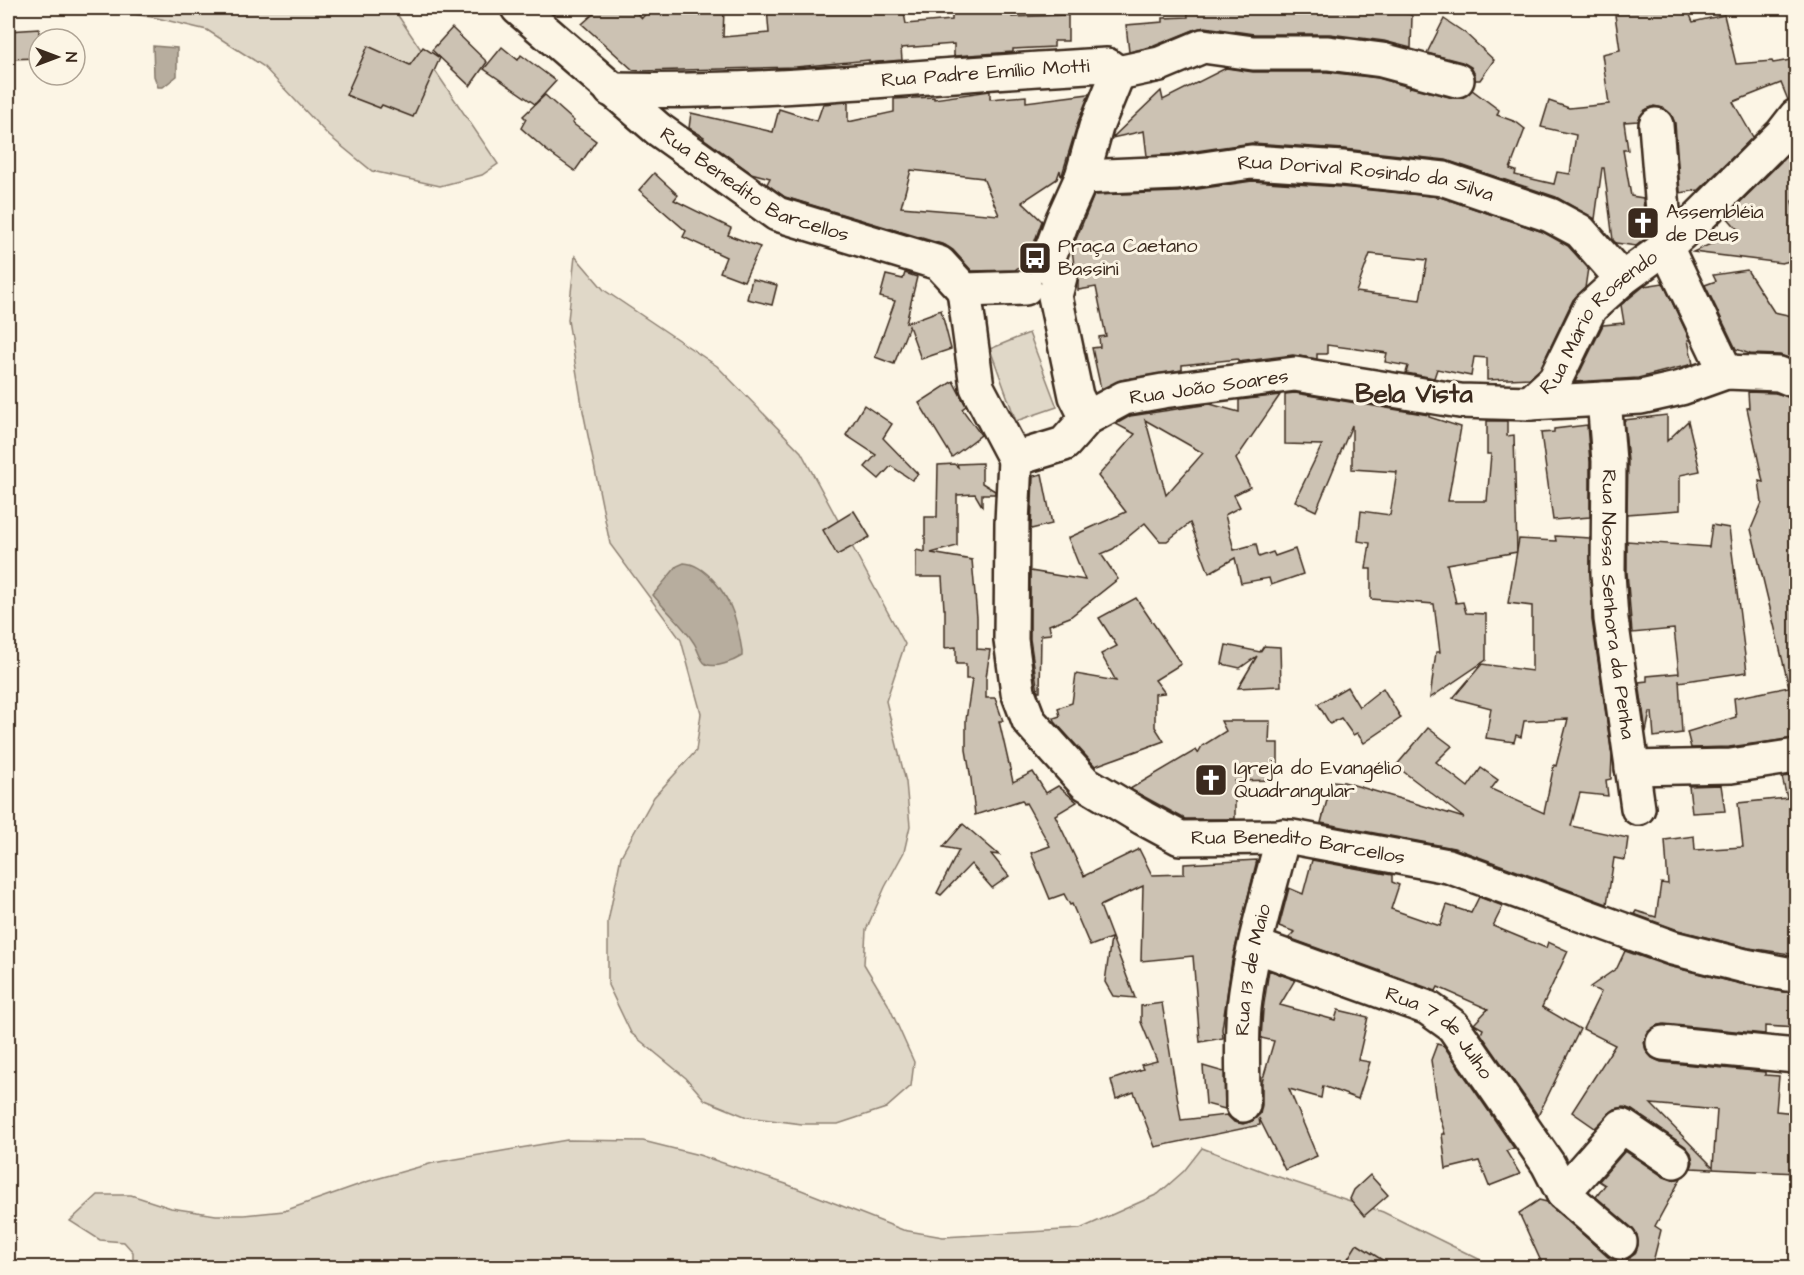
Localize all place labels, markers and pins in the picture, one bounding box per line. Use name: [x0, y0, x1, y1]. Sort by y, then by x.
place label: Assembléia de Deus: [1666, 198, 1764, 249]
church icon: Assembléia de Deus: [1625, 205, 1661, 241]
place label: Praça Caetano Bassini: [1058, 232, 1197, 283]
bus stop icon: Praça Caetano Bassini: [1017, 240, 1053, 276]
place label: Igreja do Evangélio Quadrangular: [1234, 754, 1401, 806]
church icon: Igreja do Evangélio Quadrangular: [1193, 762, 1229, 798]

